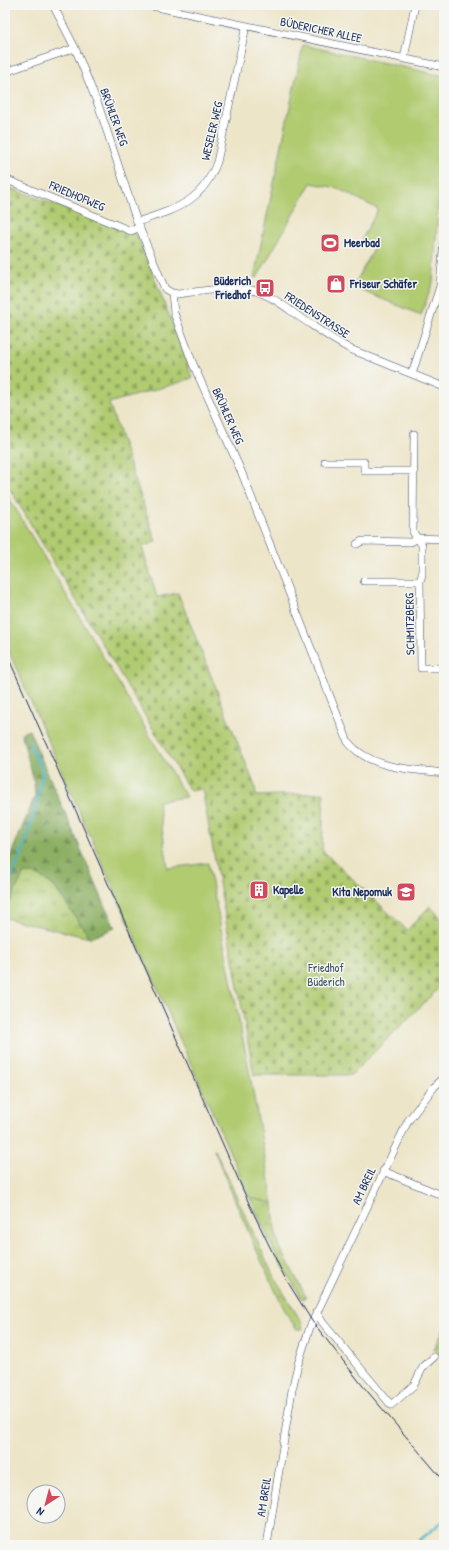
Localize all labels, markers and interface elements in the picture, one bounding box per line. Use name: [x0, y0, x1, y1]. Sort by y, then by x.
street label: BÜDERICHER ALLEE: [279, 13, 364, 47]
street label: BRÜHLER WEG: [96, 86, 133, 148]
street label: WESELER WEG: [196, 100, 227, 162]
street label: FRIEDHOFWEG: [46, 176, 108, 215]
sports icon: Meerbad: [319, 232, 341, 254]
place label: Meerbad: [344, 234, 380, 251]
place label: Büderich Friedhof: [214, 272, 252, 303]
shop icon: Friseur Schäfer: [325, 273, 347, 295]
place label: Friseur Schäfer: [349, 275, 417, 292]
bus stop icon: Büderich Friedhof: [254, 277, 276, 299]
street label: FRIEDENSTRASSE: [281, 287, 354, 342]
street label: BRÜHLER WEG: [208, 385, 249, 447]
street label: SCHMITZBERG: [400, 593, 419, 655]
building icon: Kapelle: [248, 879, 270, 901]
place label: Kapelle: [273, 881, 304, 899]
school or university icon: Kita Nepomuk: [395, 881, 417, 903]
place label: Kita Nepomuk: [332, 883, 392, 901]
park label: Friedhof Büderich: [307, 959, 345, 990]
street label: AM BREIL: [347, 1164, 380, 1207]
street label: AM BREIL: [252, 1475, 275, 1518]
north arrow: [26, 1484, 66, 1524]
text: N: [34, 1505, 47, 1519]

